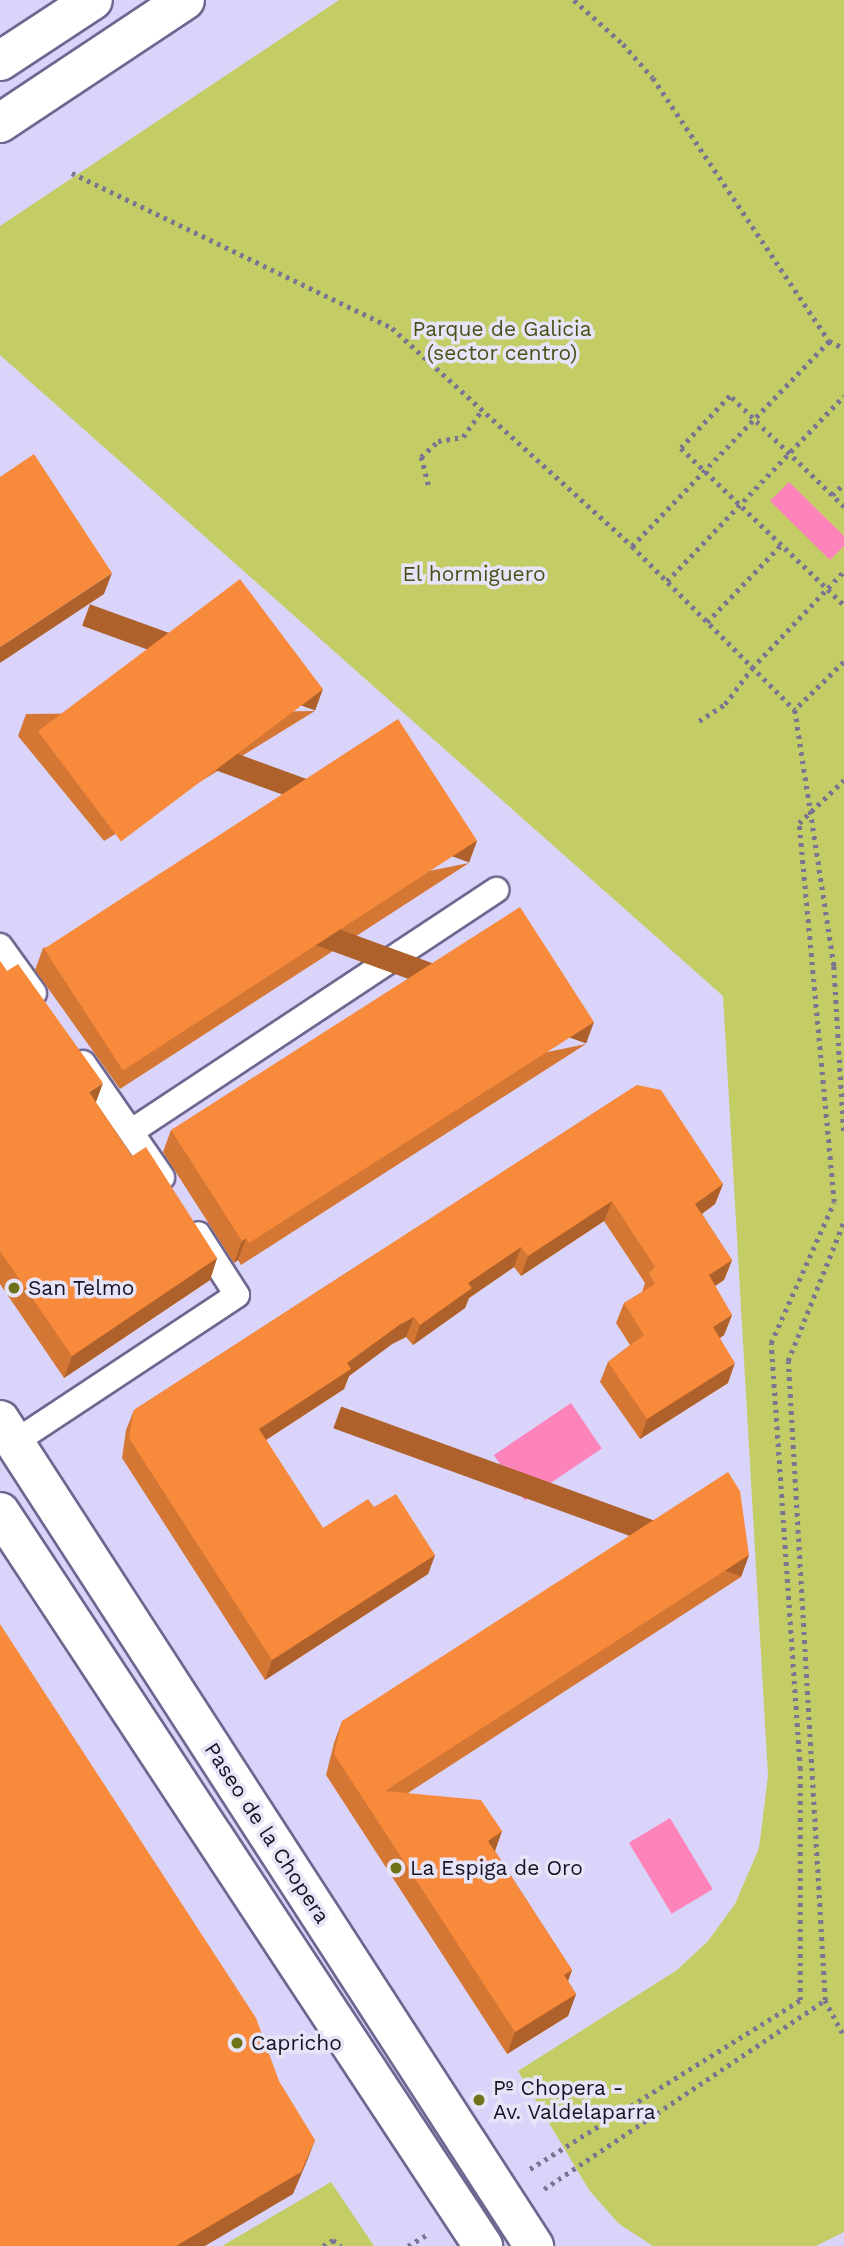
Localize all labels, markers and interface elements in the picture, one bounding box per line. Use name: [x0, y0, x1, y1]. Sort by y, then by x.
park label: Parque de Galicia (sector centro): [412, 316, 592, 366]
park label: El hormiguero: [402, 561, 546, 587]
place label: San Telmo: [28, 1275, 135, 1301]
marker: San Telmo: [6, 1280, 22, 1296]
street label: Paseo de la Chopera: [199, 1738, 335, 1928]
place label: La Espiga de Oro: [410, 1855, 584, 1881]
marker: La Espiga de Oro: [388, 1860, 404, 1876]
place label: Capricho: [251, 2030, 342, 2056]
marker: Capricho: [229, 2035, 245, 2051]
place label: Pº Chopera - Av. Valdelaparra: [493, 2075, 656, 2125]
marker: Pº Chopera - Av. Valdelaparra: [471, 2092, 487, 2108]

